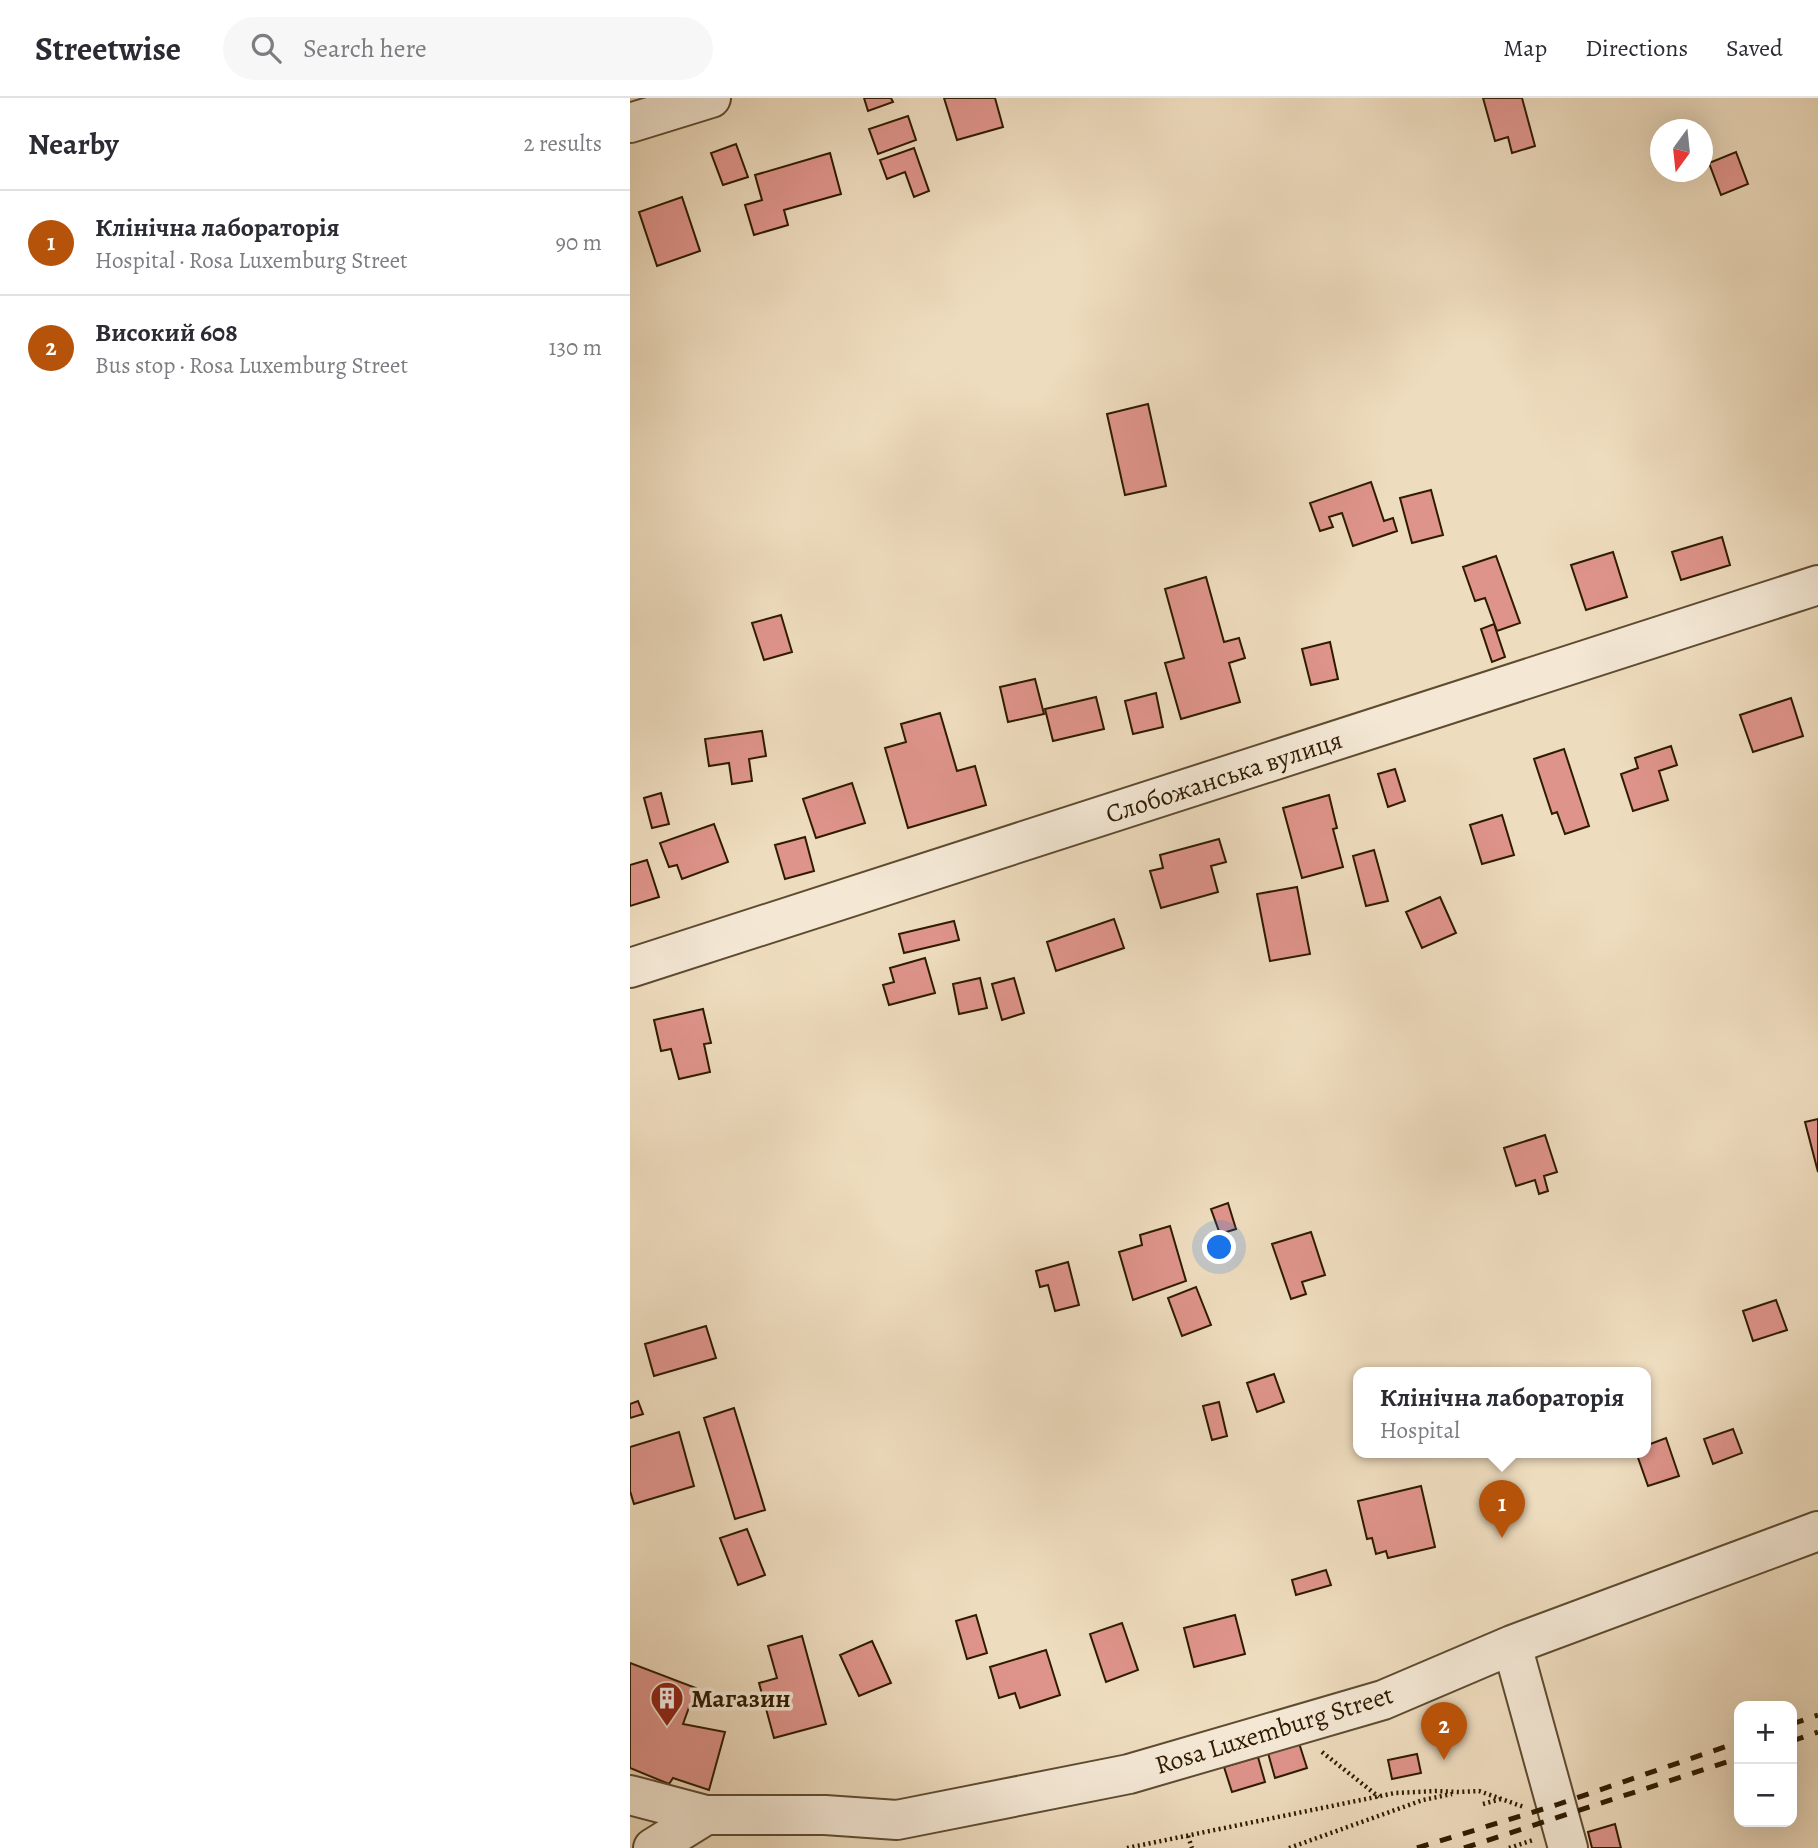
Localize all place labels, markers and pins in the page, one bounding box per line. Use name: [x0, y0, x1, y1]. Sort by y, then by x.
pin: 1: [1479, 1480, 1525, 1538]
building icon: Магазин: [648, 1679, 686, 1728]
place label: Магазин: [691, 1681, 791, 1716]
pin: 2: [1421, 1702, 1467, 1760]

